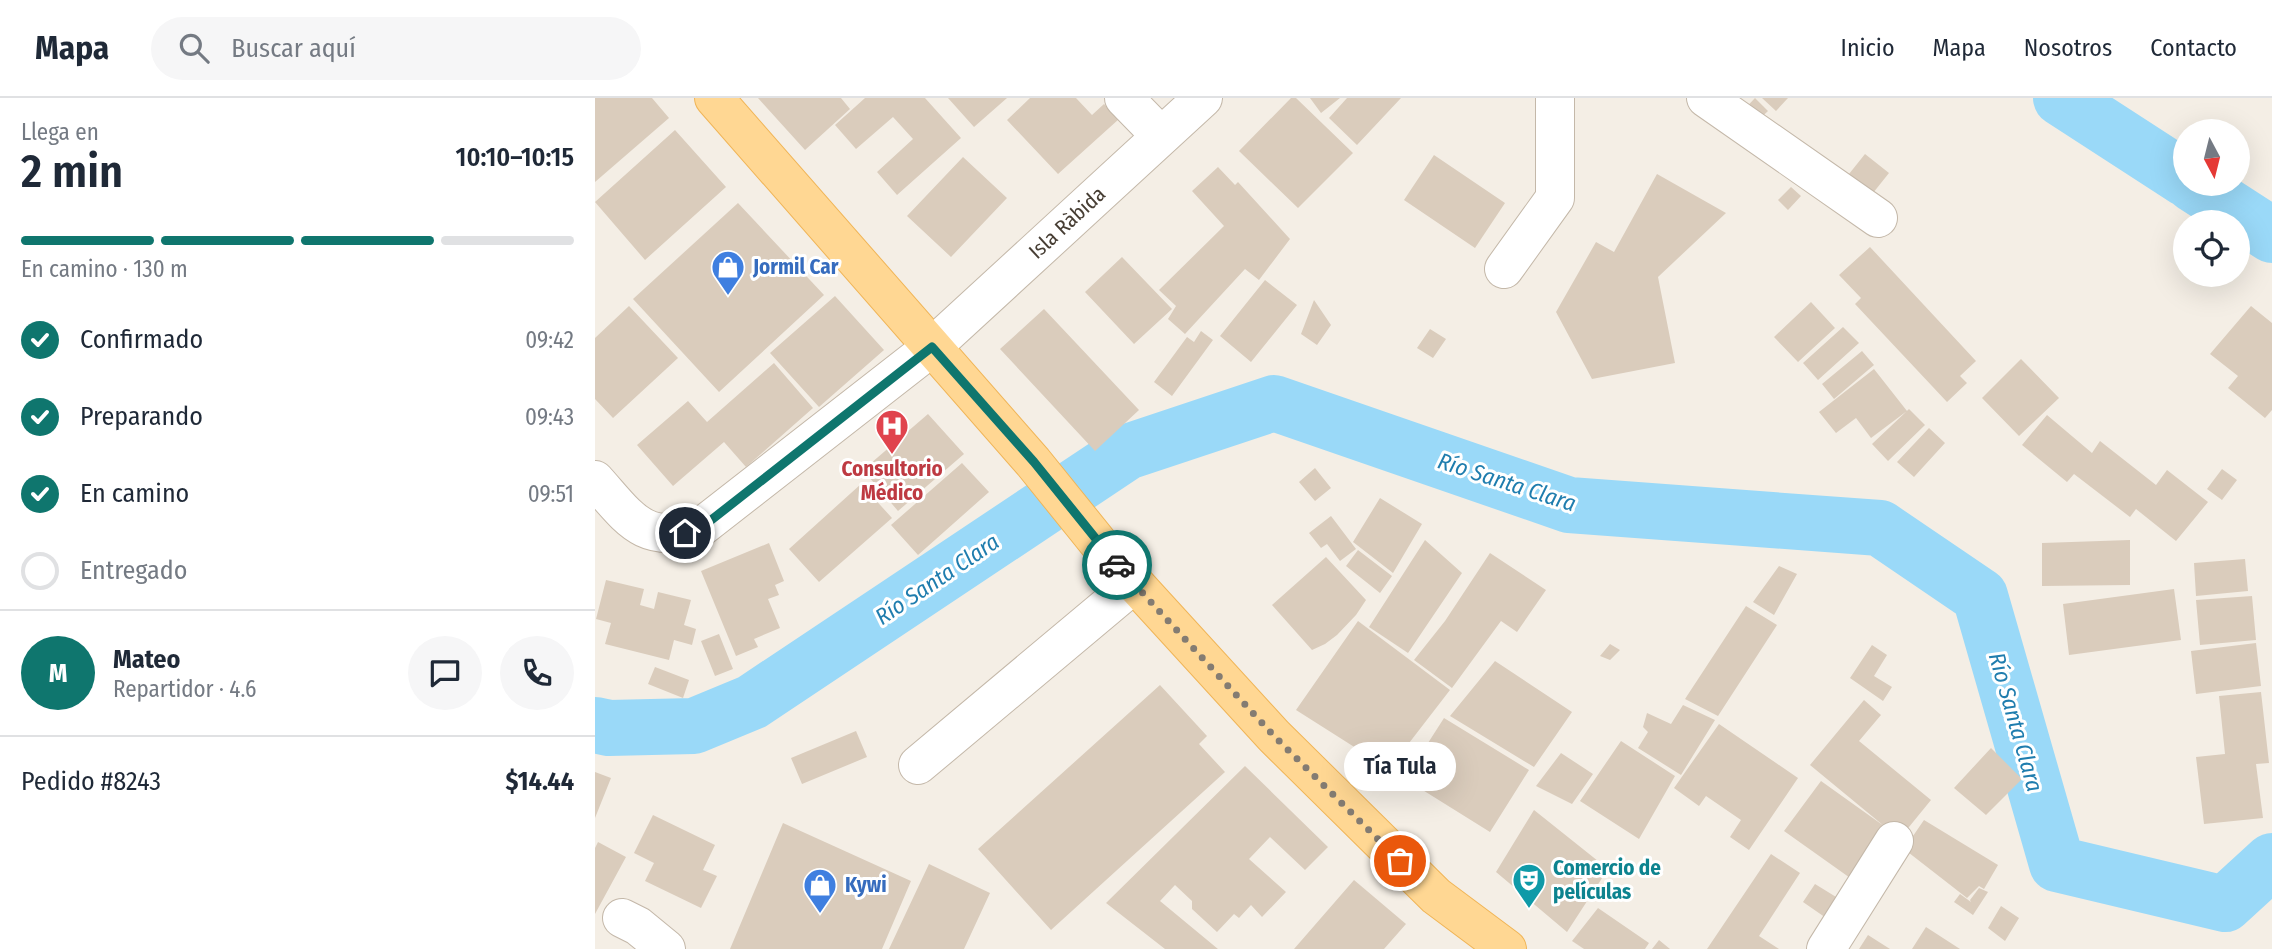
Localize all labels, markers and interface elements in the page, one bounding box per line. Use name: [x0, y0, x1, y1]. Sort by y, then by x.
search box: [151, 17, 641, 80]
text: Mapa: [35, 28, 109, 68]
icon: search: [175, 29, 213, 67]
text: Buscar aquí: [231, 33, 356, 64]
text: Inicio: [1841, 34, 1895, 62]
text: Mapa: [1933, 34, 1986, 62]
text: Nosotros: [2024, 34, 2112, 62]
text: Contacto: [2150, 34, 2237, 62]
text: Llega en: [21, 118, 99, 146]
north arrow: [2173, 119, 2251, 196]
map controls: [2173, 119, 2250, 287]
text: 10:10–10:15: [456, 142, 574, 173]
text: 2 min: [21, 144, 123, 199]
street label: Isla Ràbida: [1024, 181, 1111, 264]
button: locate: [2173, 210, 2250, 287]
shop icon: Jormil Car: [709, 248, 747, 297]
place label: Jormil Car: [752, 254, 839, 280]
text: En camino · 130 m: [21, 255, 188, 283]
icon: check: [21, 321, 59, 359]
text: Confirmado: [80, 324, 203, 355]
text: 09:42: [525, 326, 574, 354]
icon: check: [21, 398, 59, 436]
text: Preparando: [80, 401, 203, 432]
text: 09:43: [525, 403, 574, 431]
hospital icon: Consultorio Médico: [873, 407, 911, 456]
water label: Río Santa Clara: [1434, 447, 1580, 517]
place label: Consultorio Médico: [841, 456, 943, 506]
icon: check: [21, 475, 59, 513]
text: En camino: [80, 478, 189, 509]
text: 09:51: [528, 480, 574, 508]
pin: [655, 503, 715, 563]
icon: home: [666, 514, 704, 552]
water label: Río Santa Clara: [870, 527, 1004, 631]
courier: [1082, 530, 1152, 600]
icon: car: [1098, 546, 1136, 584]
text: Entregado: [80, 555, 187, 586]
button: chat: [408, 636, 482, 710]
button: phone: [500, 636, 574, 710]
text: Mateo: [113, 644, 180, 675]
water label: Río Santa Clara: [1983, 649, 2049, 795]
text: M: [49, 658, 67, 689]
text: Repartidor · 4.6: [113, 675, 257, 703]
callout: Tía Tula: [1344, 742, 1456, 791]
text: Tía Tula: [1363, 752, 1437, 780]
text: Pedido #8243: [21, 766, 161, 797]
text: $14.44: [506, 766, 574, 797]
pin: [1370, 831, 1430, 891]
icon: bag: [1381, 842, 1419, 880]
place label: Comercio de películas: [1553, 855, 1661, 905]
theatre icon: Comercio de películas: [1510, 861, 1548, 910]
shop icon: Kywi: [801, 866, 839, 915]
place label: Kywi: [845, 872, 887, 898]

